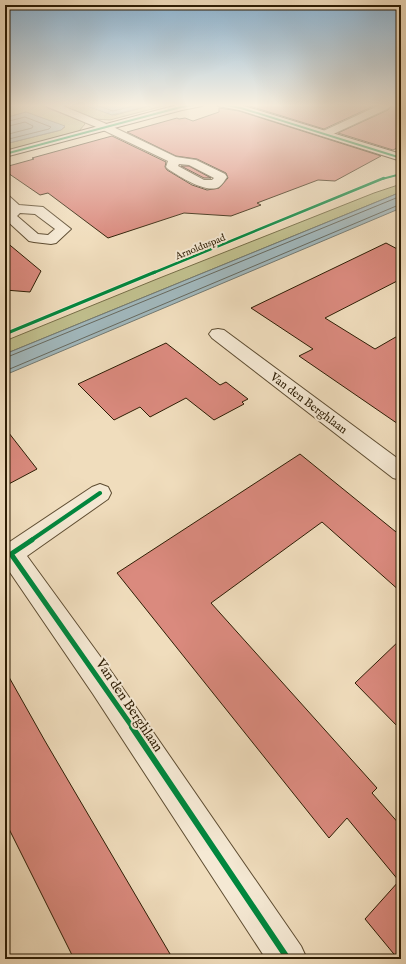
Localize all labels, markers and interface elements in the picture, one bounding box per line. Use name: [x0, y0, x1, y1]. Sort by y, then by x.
street label: Arnolduspad: [173, 231, 228, 264]
street label: Van den Berghlaan: [266, 369, 351, 438]
street label: Van den Berghlaan: [91, 655, 167, 756]

